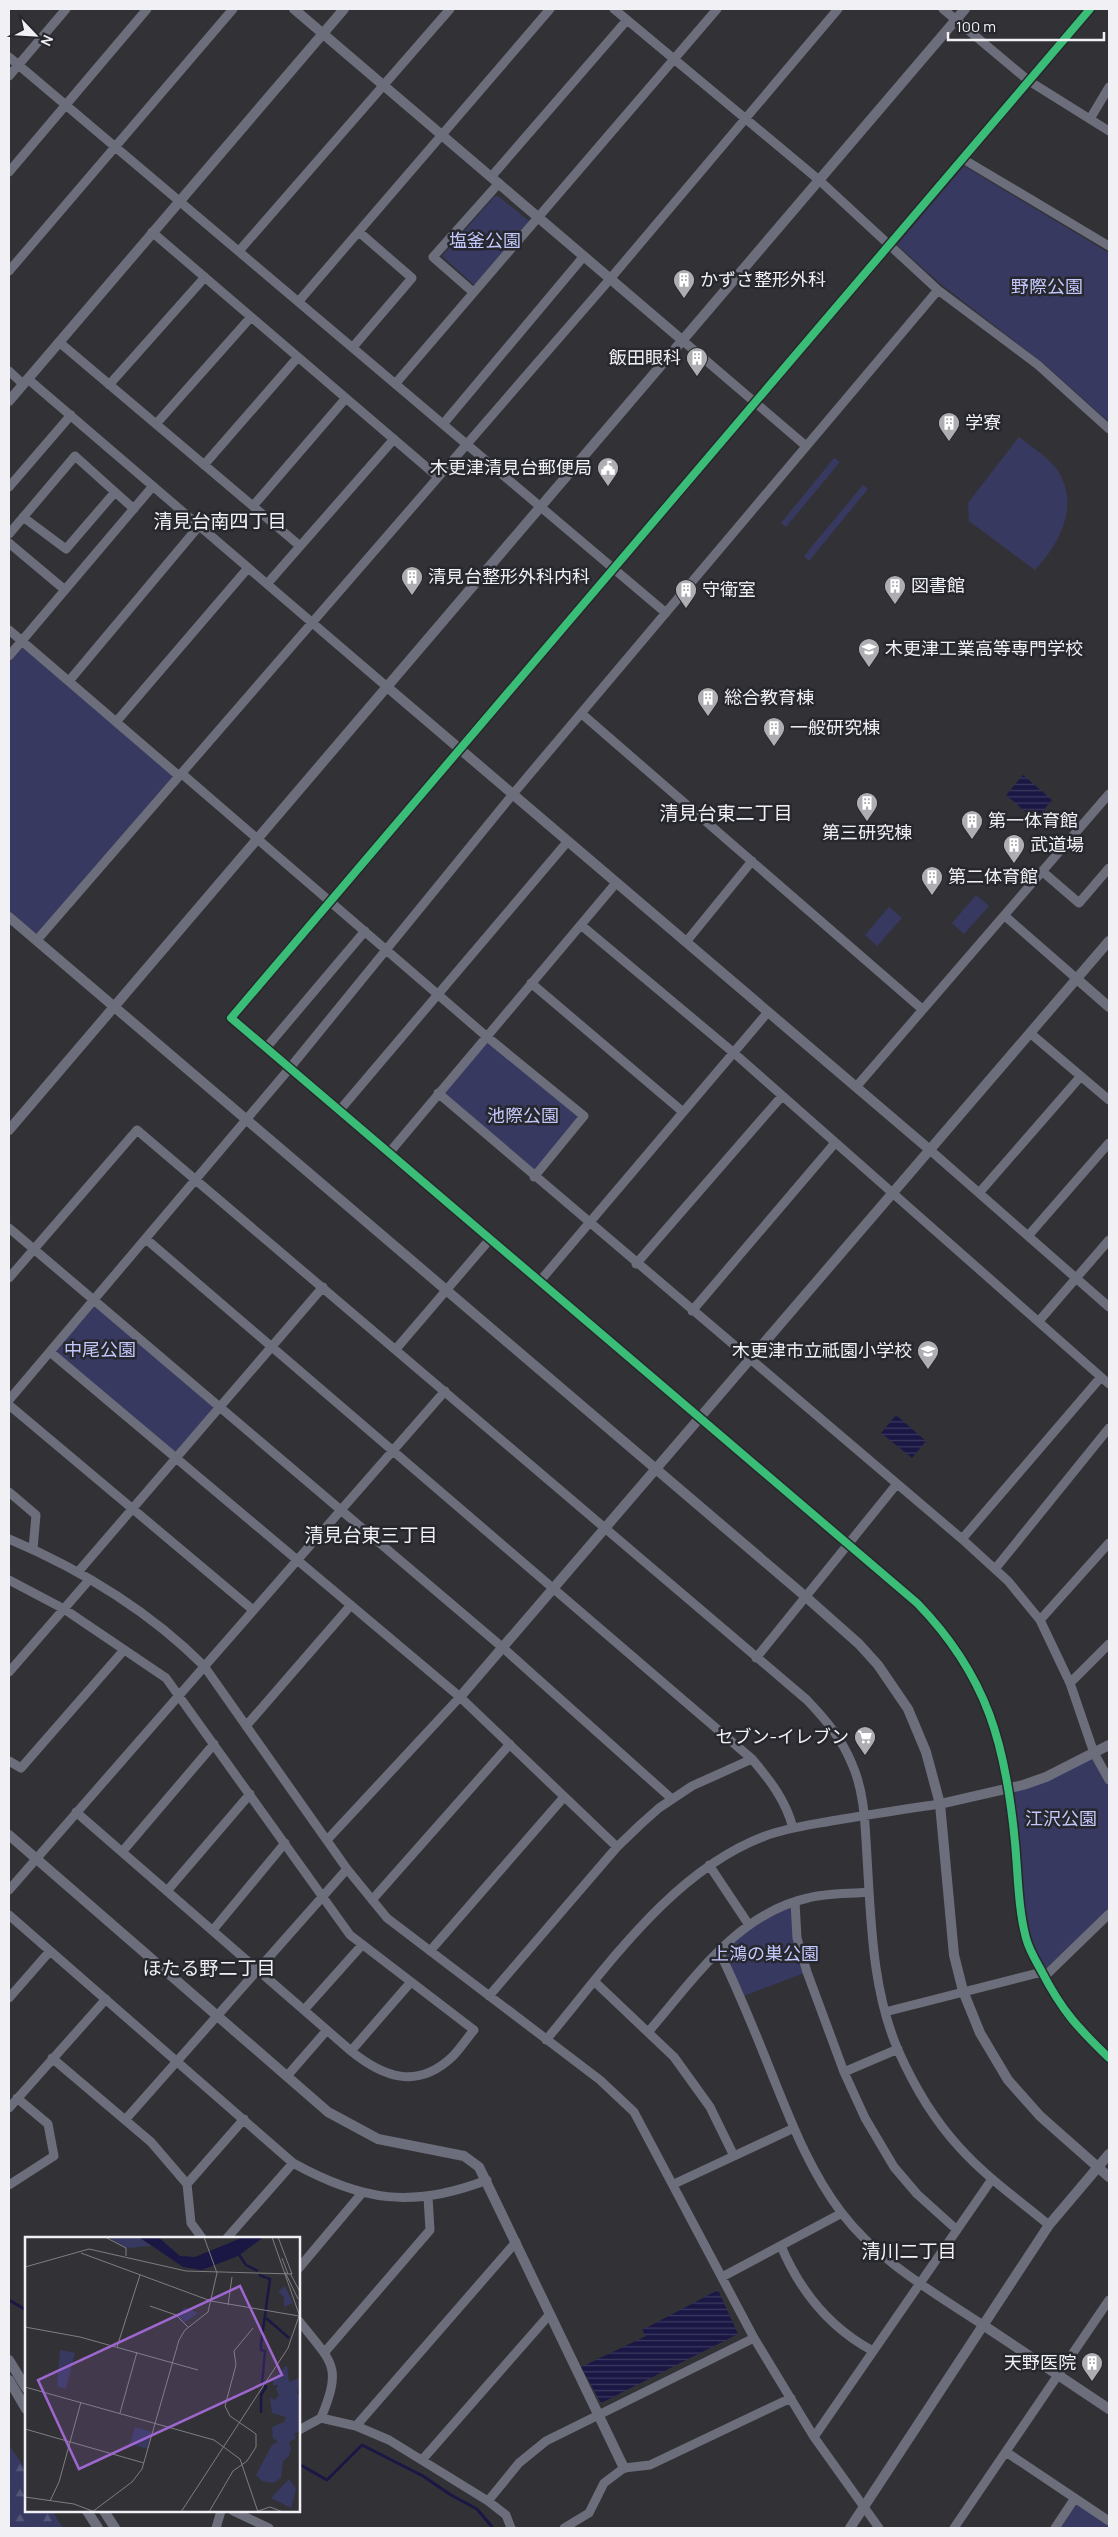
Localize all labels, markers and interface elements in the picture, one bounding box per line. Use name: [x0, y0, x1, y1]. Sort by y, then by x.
north arrow: [10, 10, 60, 60]
scale bar: [948, 10, 1104, 42]
text: 100 m: [956, 16, 996, 37]
text: N: [36, 32, 58, 49]
park label: 塩釜公園: [449, 228, 521, 252]
place label: かずさ整形外科: [700, 267, 826, 291]
building icon: かずさ整形外科: [672, 268, 696, 299]
park label: 野際公園: [1011, 274, 1083, 298]
place label: 飯田眼科: [609, 345, 681, 369]
building icon: 飯田眼科: [685, 346, 709, 377]
place label: 学寮: [965, 410, 1001, 434]
building icon: 学寮: [937, 411, 961, 442]
place label: 木更津清見台郵便局: [430, 455, 592, 479]
public building icon: 木更津清見台郵便局: [596, 456, 620, 487]
district label: 清見台南四丁目: [153, 508, 287, 534]
place label: 清見台整形外科内科: [428, 564, 590, 588]
building icon: 清見台整形外科内科: [400, 565, 424, 596]
place label: 図書館: [911, 573, 965, 597]
building icon: 図書館: [883, 574, 907, 605]
place label: 守衛室: [702, 577, 756, 601]
building icon: 守衛室: [674, 578, 698, 609]
place label: 木更津工業高等専門学校: [885, 636, 1083, 660]
school or university icon: 木更津工業高等専門学校: [857, 637, 881, 668]
place label: 総合教育棟: [724, 685, 814, 709]
building icon: 総合教育棟: [696, 686, 720, 717]
place label: 一般研究棟: [790, 715, 880, 739]
building icon: 一般研究棟: [762, 716, 786, 747]
building icon: 第三研究棟: [855, 791, 879, 822]
district label: 清見台東二丁目: [659, 800, 793, 826]
place label: 第一体育館: [988, 808, 1078, 832]
building icon: 第一体育館: [960, 809, 984, 840]
place label: 第三研究棟: [822, 820, 912, 844]
place label: 武道場: [1030, 832, 1084, 856]
building icon: 武道場: [1002, 833, 1026, 864]
place label: 第二体育館: [948, 864, 1038, 888]
building icon: 第二体育館: [920, 865, 944, 896]
park label: 池際公園: [487, 1103, 559, 1127]
park label: 中尾公園: [64, 1337, 136, 1361]
place label: 木更津市立祇園小学校: [732, 1338, 912, 1362]
school or university icon: 木更津市立祇園小学校: [916, 1339, 940, 1370]
district label: 清見台東三丁目: [304, 1522, 438, 1548]
place label: セブン-イレブン: [715, 1724, 849, 1748]
supermarket icon: セブン-イレブン: [853, 1725, 877, 1756]
park label: 江沢公園: [1025, 1806, 1097, 1830]
park label: 上鴻の巣公園: [711, 1941, 819, 1965]
district label: ほたる野二丁目: [142, 1955, 276, 1981]
inset map: [25, 2237, 300, 2512]
district label: 清川二丁目: [861, 2238, 957, 2264]
place label: 天野医院: [1004, 2350, 1076, 2374]
building icon: 天野医院: [1080, 2351, 1104, 2382]

